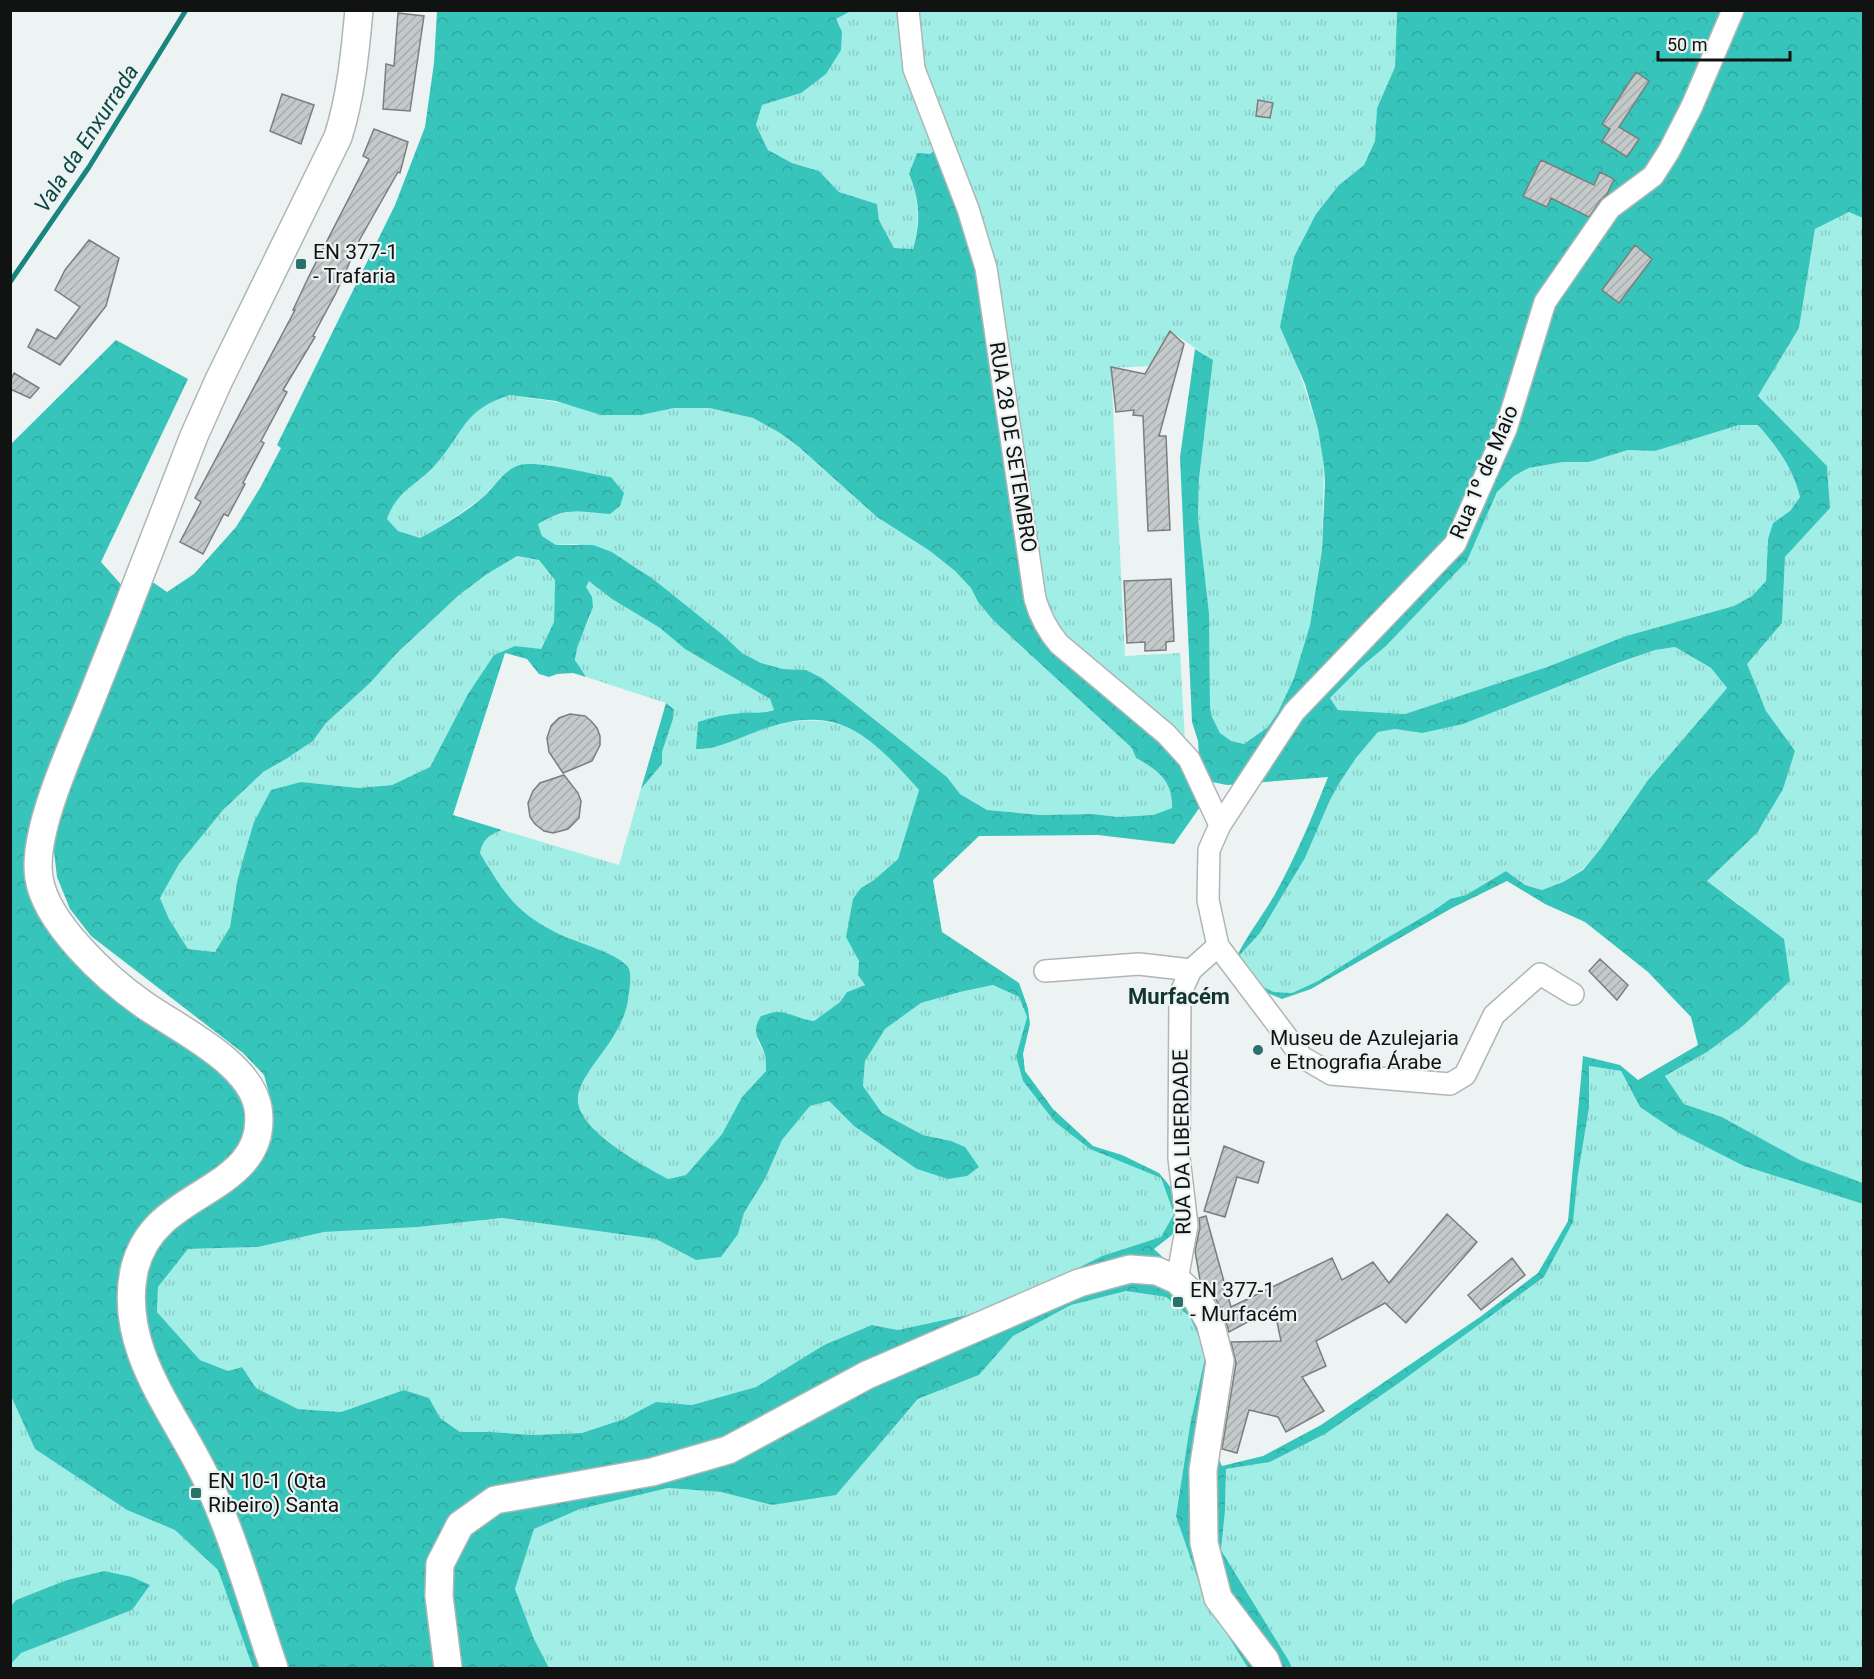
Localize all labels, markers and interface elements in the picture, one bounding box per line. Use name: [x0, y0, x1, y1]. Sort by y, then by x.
scale bar: [1658, 24, 1790, 62]
text: 50 m: [1667, 34, 1707, 55]
water label: Vala da Enxurrada: [29, 60, 144, 217]
place label: EN 377-1 - Trafaria: [313, 240, 398, 288]
marker: EN 377-1 - Trafaria: [294, 257, 308, 271]
street label: RUA 28 DE SETEMBRO: [984, 340, 1042, 554]
street label: Rua 1º de Maio: [1445, 402, 1523, 542]
district label: Murfacém: [1128, 984, 1230, 1009]
place label: Museu de Azulejaria e Etnografia Árabe: [1270, 1026, 1459, 1074]
marker: Museu de Azulejaria e Etnografia Árabe: [1251, 1043, 1265, 1057]
street label: RUA DA LIBERDADE: [1168, 1049, 1196, 1235]
place label: EN 377-1 - Murfacém: [1190, 1278, 1297, 1326]
marker: EN 377-1 - Murfacém: [1171, 1295, 1185, 1309]
place label: EN 10-1 (Qta Ribeiro) Santa: [208, 1469, 339, 1517]
marker: EN 10-1 (Qta Ribeiro) Santa: [189, 1486, 203, 1500]

